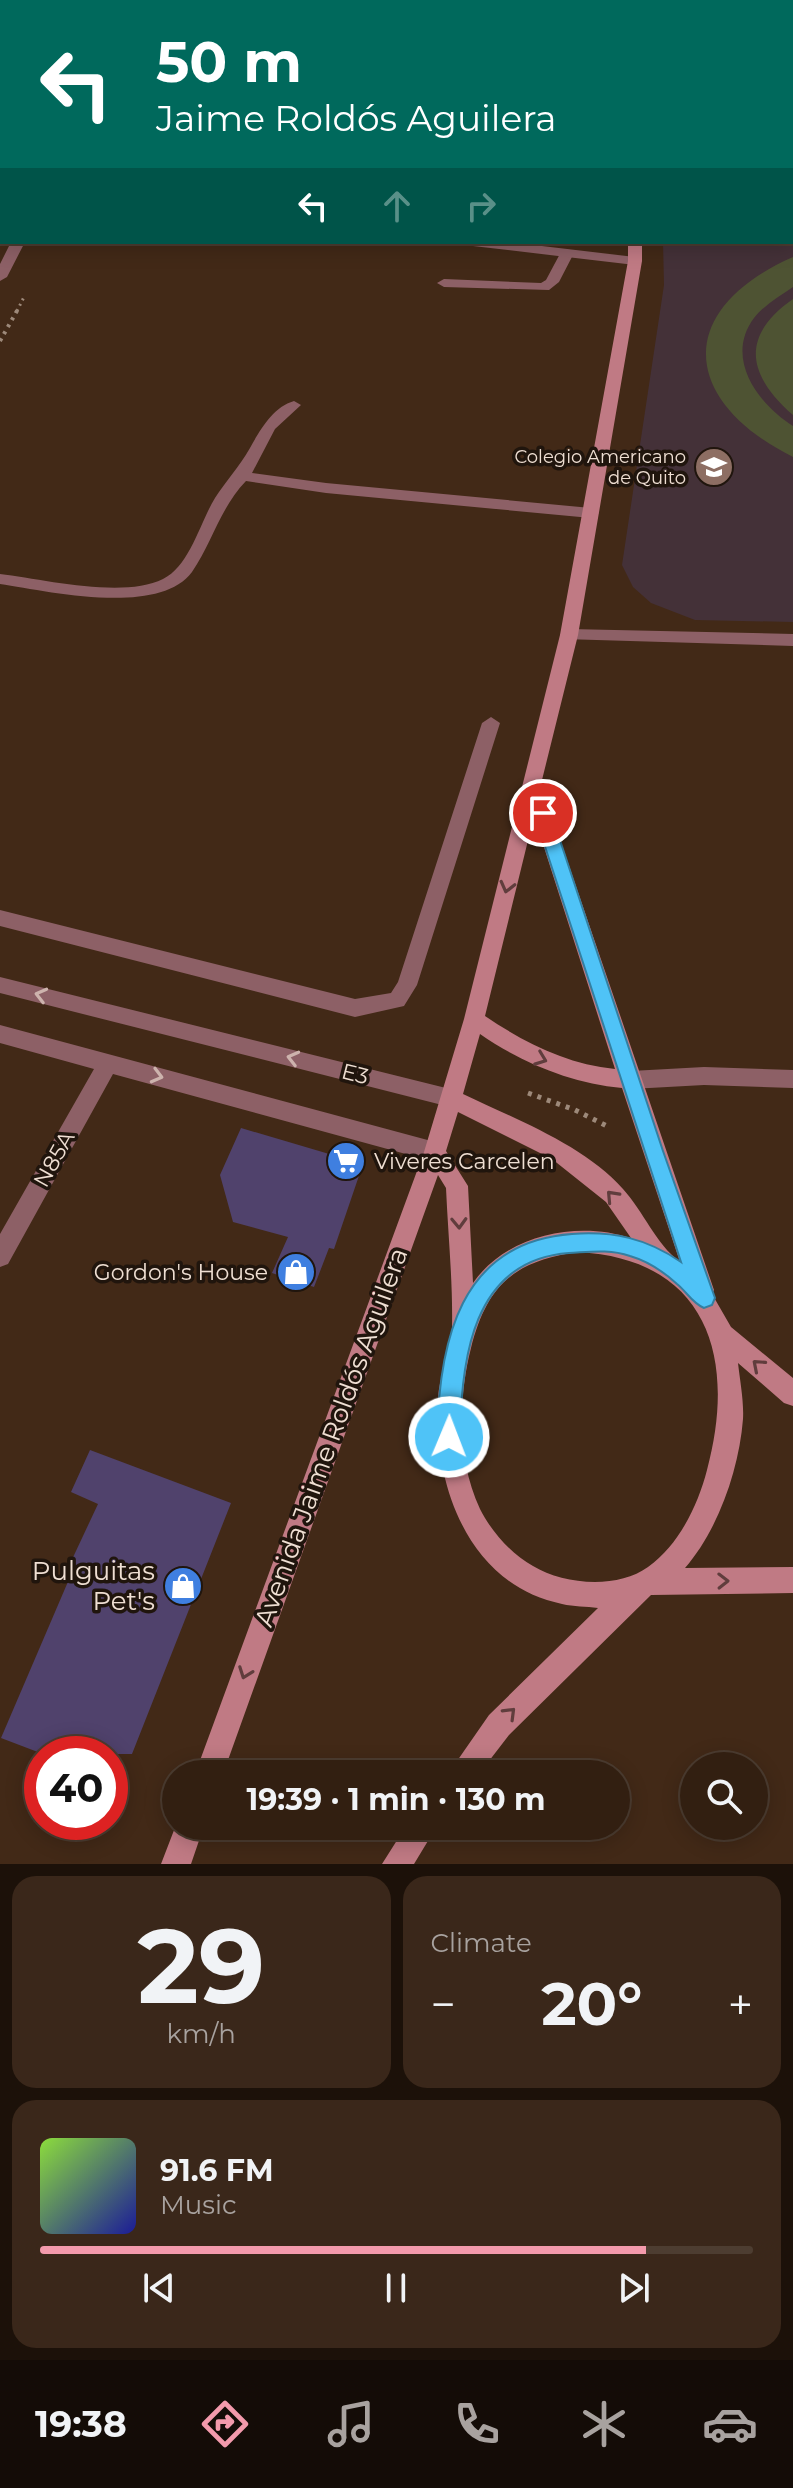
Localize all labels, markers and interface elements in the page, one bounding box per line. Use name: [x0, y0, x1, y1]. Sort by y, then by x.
text: 50 m: [156, 28, 302, 96]
icon: left: [24, 32, 128, 136]
text: Jaime Roldós Aguilera: [156, 96, 556, 140]
icon: left: [291, 184, 335, 228]
icon: ahead: [375, 184, 419, 228]
icon: right: [459, 184, 503, 228]
place label: Colegio Americano de Quito: [514, 446, 686, 489]
school or university icon: Colegio Americano de Quito: [693, 446, 735, 488]
pin: [509, 779, 577, 847]
icon: arrive: [521, 791, 565, 835]
one-way arrow: [500, 880, 517, 894]
one-way arrow: [34, 987, 48, 1004]
one-way arrow: [533, 1049, 547, 1066]
one-way arrow: [287, 1051, 300, 1068]
street label: E3: [339, 1058, 371, 1090]
one-way arrow: [149, 1066, 163, 1083]
street label: N85A: [28, 1126, 80, 1192]
supermarket icon: Viveres Carcelen: [325, 1140, 367, 1182]
place label: Viveres Carcelen: [374, 1148, 555, 1175]
one-way arrow: [606, 1191, 621, 1205]
one-way arrow: [450, 1217, 467, 1230]
street label: Avenida Jaime Roldós Aguilera: [247, 1243, 415, 1631]
shop icon: Gordon's House: [275, 1251, 317, 1293]
place label: Gordon's House: [94, 1259, 268, 1286]
one-way arrow: [752, 1361, 767, 1375]
position arrow: [407, 1395, 491, 1479]
place label: Pulguitas Pet's: [32, 1555, 155, 1617]
shop icon: Pulguitas Pet's: [162, 1565, 204, 1607]
one-way arrow: [717, 1572, 730, 1590]
one-way arrow: [239, 1665, 255, 1679]
one-way arrow: [501, 1708, 515, 1722]
speed limit sign: 40: [24, 1736, 128, 1840]
map controls: [680, 1752, 768, 1840]
button: search: [680, 1752, 768, 1840]
text: 19:39 · 1 min · 130 m: [246, 1781, 546, 1818]
text: 29: [137, 1902, 265, 2029]
text: Climate: [431, 1927, 532, 1959]
text: 20°: [541, 1967, 642, 2040]
text: −: [431, 1977, 456, 2031]
text: +: [728, 1977, 753, 2031]
text: km/h: [167, 2018, 236, 2050]
text: 91.6 FM: [160, 2152, 274, 2189]
text: Music: [160, 2189, 237, 2221]
icon: previous: [137, 2266, 181, 2310]
icon: pause: [374, 2266, 418, 2310]
icon: next: [612, 2266, 656, 2310]
icon: directions: [197, 2396, 253, 2452]
icon: music: [323, 2396, 379, 2452]
icon: phone: [449, 2396, 505, 2452]
icon: climate: [576, 2396, 632, 2452]
icon: car: [702, 2396, 758, 2452]
text: 19:38: [35, 2402, 127, 2446]

